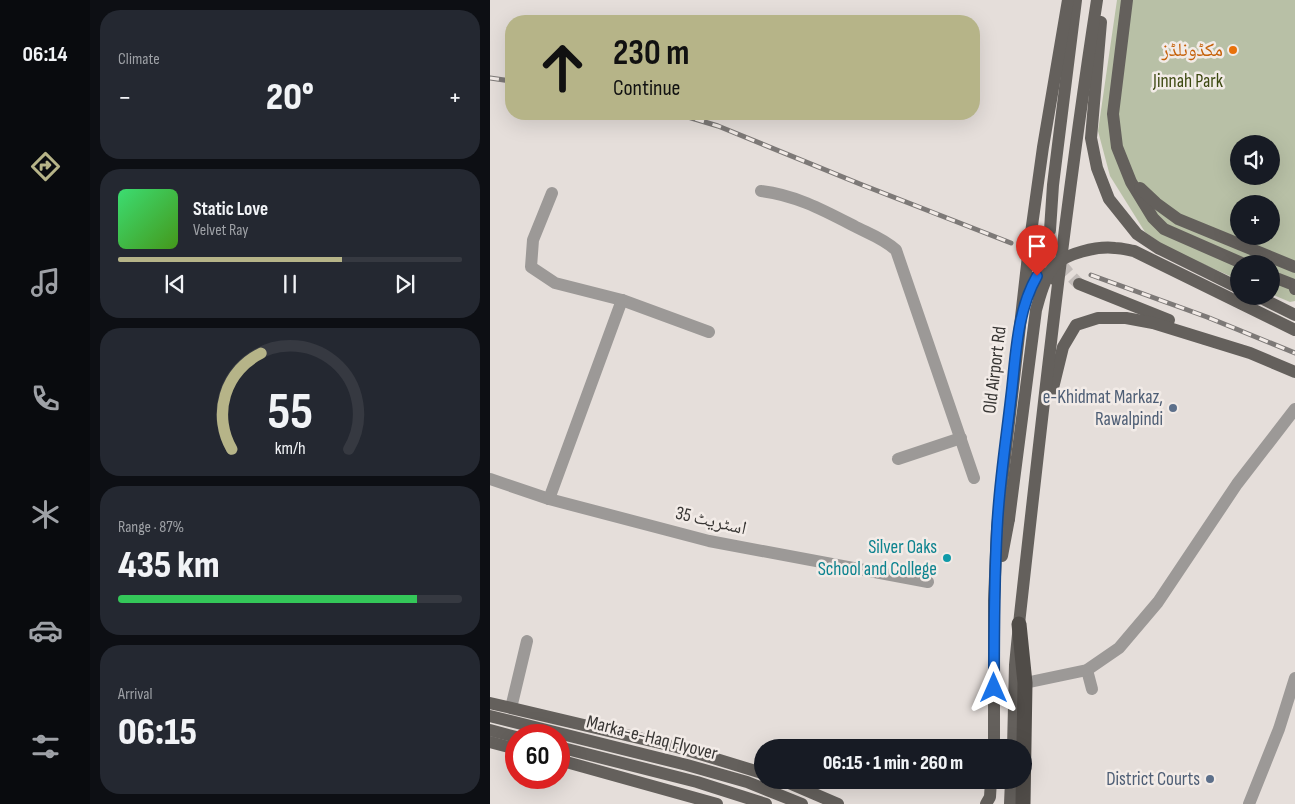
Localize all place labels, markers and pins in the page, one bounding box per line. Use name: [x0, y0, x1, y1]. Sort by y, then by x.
place label: مکڈونلڈز: [1160, 39, 1223, 62]
marker: مکڈونلڈز: [1227, 44, 1239, 56]
pin: [1016, 225, 1058, 276]
place label: e-Khidmat Markaz, Rawalpindi: [1043, 386, 1163, 431]
marker: e-Khidmat Markaz, Rawalpindi: [1167, 402, 1179, 414]
place label: Silver Oaks School and College: [818, 536, 937, 581]
marker: Silver Oaks School and College: [941, 552, 953, 564]
place label: District Courts: [1106, 768, 1200, 791]
marker: District Courts: [1204, 773, 1216, 785]

